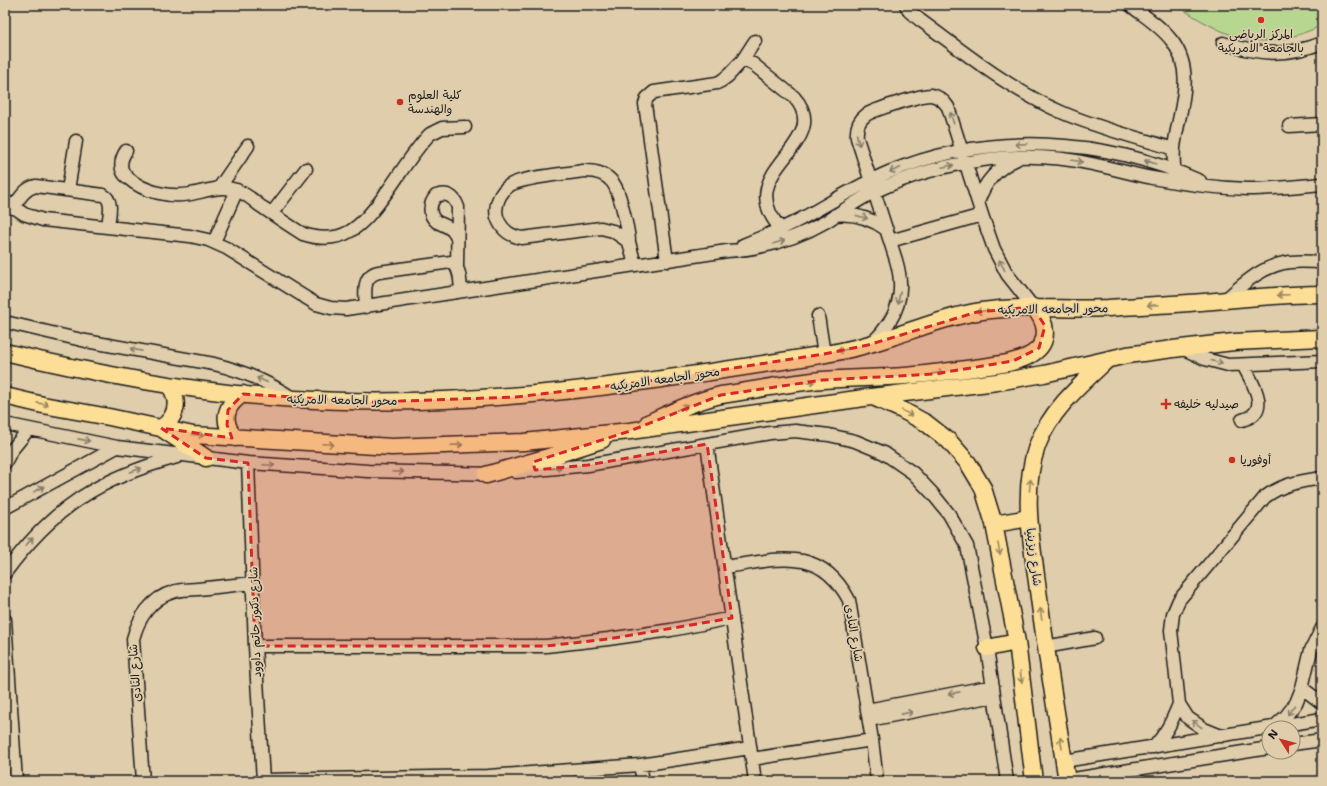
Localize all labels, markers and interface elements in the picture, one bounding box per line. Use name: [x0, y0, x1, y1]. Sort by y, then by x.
marker: المركز الرياضي بالجامعة الأمريكية: [1256, 15, 1266, 25]
place label: المركز الرياضي بالجامعة الأمريكية: [1218, 26, 1304, 56]
place label: كلية العلوم والهندسة: [408, 87, 462, 117]
marker: كلية العلوم والهندسة: [395, 97, 405, 107]
one-way arrow: [948, 112, 955, 125]
one-way arrow: [855, 133, 862, 146]
one-way arrow: [1015, 140, 1028, 148]
one-way arrow: [1070, 157, 1083, 165]
one-way arrow: [1143, 158, 1156, 165]
one-way arrow: [941, 162, 954, 170]
one-way arrow: [889, 167, 901, 174]
one-way arrow: [855, 214, 868, 221]
one-way arrow: [772, 238, 785, 245]
one-way arrow: [998, 259, 1005, 271]
one-way arrow: [895, 291, 903, 304]
one-way arrow: [1277, 291, 1290, 299]
street label: محور الجامعه الامريكيه: [998, 300, 1108, 318]
one-way arrow: [1147, 301, 1160, 308]
one-way arrow: [976, 307, 989, 315]
one-way arrow: [129, 346, 142, 354]
one-way arrow: [837, 346, 850, 354]
one-way arrow: [1210, 359, 1223, 366]
street label: محور الجامعه الامريكيه: [609, 363, 721, 395]
one-way arrow: [931, 369, 944, 377]
one-way arrow: [256, 376, 268, 383]
one-way arrow: [802, 378, 815, 386]
street label: محور الجامعه الامريكيه: [287, 391, 397, 409]
place label: صيدليه خليفه: [1174, 396, 1239, 412]
marker: صيدليه خليفه: [1161, 399, 1171, 409]
one-way arrow: [36, 401, 49, 409]
one-way arrow: [675, 404, 687, 411]
one-way arrow: [901, 409, 913, 417]
one-way arrow: [191, 431, 204, 439]
one-way arrow: [77, 437, 90, 445]
one-way arrow: [321, 440, 334, 447]
one-way arrow: [450, 441, 463, 448]
place label: أوفوريا: [1240, 452, 1271, 468]
marker: أوفوريا: [1227, 455, 1237, 465]
one-way arrow: [262, 461, 275, 468]
one-way arrow: [549, 464, 562, 472]
one-way arrow: [129, 466, 142, 473]
one-way arrow: [391, 468, 404, 475]
one-way arrow: [1026, 479, 1034, 492]
one-way arrow: [33, 485, 45, 493]
street label: شارع زيزينيا: [1021, 527, 1046, 587]
one-way arrow: [24, 537, 34, 547]
one-way arrow: [995, 542, 1003, 555]
street label: شارع دكتور حاتم داوود: [245, 566, 266, 678]
street label: شارع النادى: [840, 603, 867, 663]
one-way arrow: [1037, 608, 1045, 621]
street label: شارع النادى: [125, 643, 146, 703]
one-way arrow: [1017, 670, 1025, 683]
one-way arrow: [948, 690, 961, 698]
one-way arrow: [1287, 704, 1295, 715]
one-way arrow: [900, 708, 913, 716]
one-way arrow: [1191, 720, 1202, 728]
north arrow: [1261, 720, 1301, 760]
text: N: [1265, 726, 1282, 742]
one-way arrow: [1057, 736, 1065, 749]

